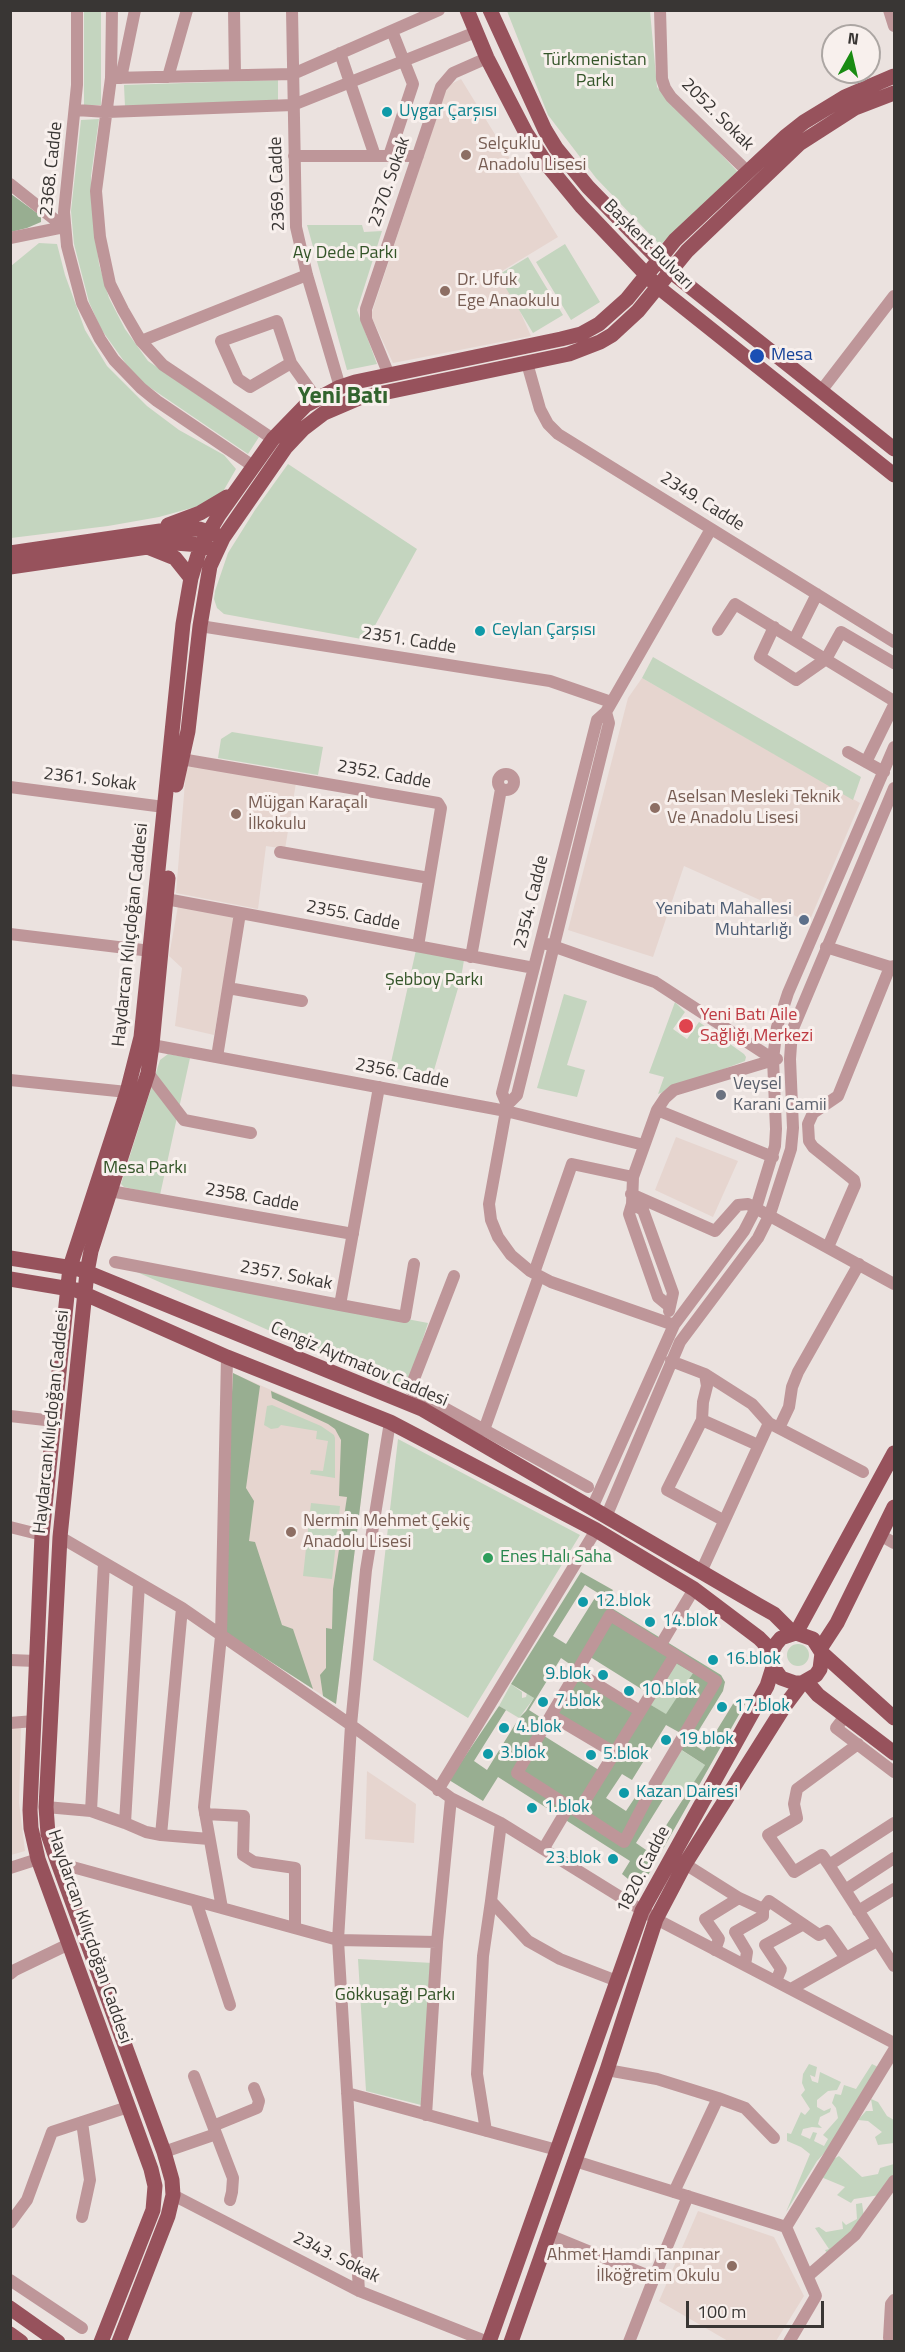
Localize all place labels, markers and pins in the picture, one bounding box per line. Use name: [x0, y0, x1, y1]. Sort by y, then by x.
place label: Uygar Çarşısı: [399, 101, 497, 123]
marker: Uygar Çarşısı: [380, 105, 394, 119]
place label: Selçuklu Anadolu Lisesi: [478, 134, 586, 176]
marker: Selçuklu Anadolu Lisesi: [459, 148, 473, 162]
place label: Dr. Ufuk Ege Anaokulu: [457, 270, 560, 312]
marker: Dr. Ufuk Ege Anaokulu: [438, 284, 452, 298]
place label: Mesa: [771, 345, 813, 367]
marker: Mesa: [748, 347, 766, 365]
place label: Ceylan Çarşısı: [492, 620, 596, 642]
marker: Ceylan Çarşısı: [473, 624, 487, 638]
place label: Aselsan Mesleki Teknik Ve Anadolu Lisesi: [667, 787, 840, 830]
place label: Müjgan Karaçalı İlkokulu: [248, 793, 368, 836]
marker: Aselsan Mesleki Teknik Ve Anadolu Lisesi: [648, 801, 662, 815]
marker: Müjgan Karaçalı İlkokulu: [229, 807, 243, 821]
place label: Yenibatı Mahallesi Muhtarlığı: [656, 899, 792, 942]
marker: Yenibatı Mahallesi Muhtarlığı: [797, 913, 811, 927]
place label: Yeni Batı Aile Sağlığı Merkezi: [700, 1005, 813, 1048]
marker: Yeni Batı Aile Sağlığı Merkezi: [677, 1017, 695, 1035]
place label: Veysel Karani Camii: [733, 1074, 827, 1116]
marker: Veysel Karani Camii: [714, 1088, 728, 1102]
place label: Nermin Mehmet Çekiç Anadolu Lisesi: [303, 1511, 470, 1553]
marker: Nermin Mehmet Çekiç Anadolu Lisesi: [284, 1525, 298, 1539]
place label: Enes Halı Saha: [500, 1547, 612, 1569]
marker: Enes Halı Saha: [481, 1551, 495, 1565]
place label: 12.blok: [595, 1591, 651, 1613]
marker: 12.blok: [576, 1595, 590, 1609]
place label: 14.blok: [662, 1611, 718, 1633]
marker: 14.blok: [643, 1615, 657, 1629]
place label: 16.blok: [725, 1649, 781, 1671]
marker: 16.blok: [706, 1653, 720, 1667]
place label: 9.blok: [545, 1664, 591, 1686]
marker: 9.blok: [596, 1668, 610, 1682]
place label: 10.blok: [641, 1680, 697, 1702]
marker: 10.blok: [622, 1684, 636, 1698]
place label: 7.blok: [555, 1691, 601, 1713]
marker: 7.blok: [536, 1695, 550, 1709]
place label: 17.blok: [734, 1696, 790, 1718]
marker: 17.blok: [715, 1700, 729, 1714]
place label: 4.blok: [516, 1717, 562, 1739]
marker: 4.blok: [497, 1721, 511, 1735]
place label: 19.blok: [678, 1729, 734, 1751]
marker: 19.blok: [659, 1733, 673, 1747]
place label: 3.blok: [500, 1743, 546, 1765]
place label: 5.blok: [603, 1744, 649, 1766]
marker: 3.blok: [481, 1747, 495, 1761]
marker: 5.blok: [584, 1748, 598, 1762]
place label: Kazan Dairesi: [636, 1782, 738, 1804]
marker: Kazan Dairesi: [617, 1786, 631, 1800]
place label: 1.blok: [544, 1797, 590, 1819]
marker: 1.blok: [525, 1801, 539, 1815]
place label: 23.blok: [545, 1848, 601, 1870]
marker: 23.blok: [606, 1852, 620, 1866]
place label: Ahmet Hamdi Tanpınar İlköğretim Okulu: [547, 2245, 720, 2288]
marker: Ahmet Hamdi Tanpınar İlköğretim Okulu: [725, 2259, 739, 2273]

